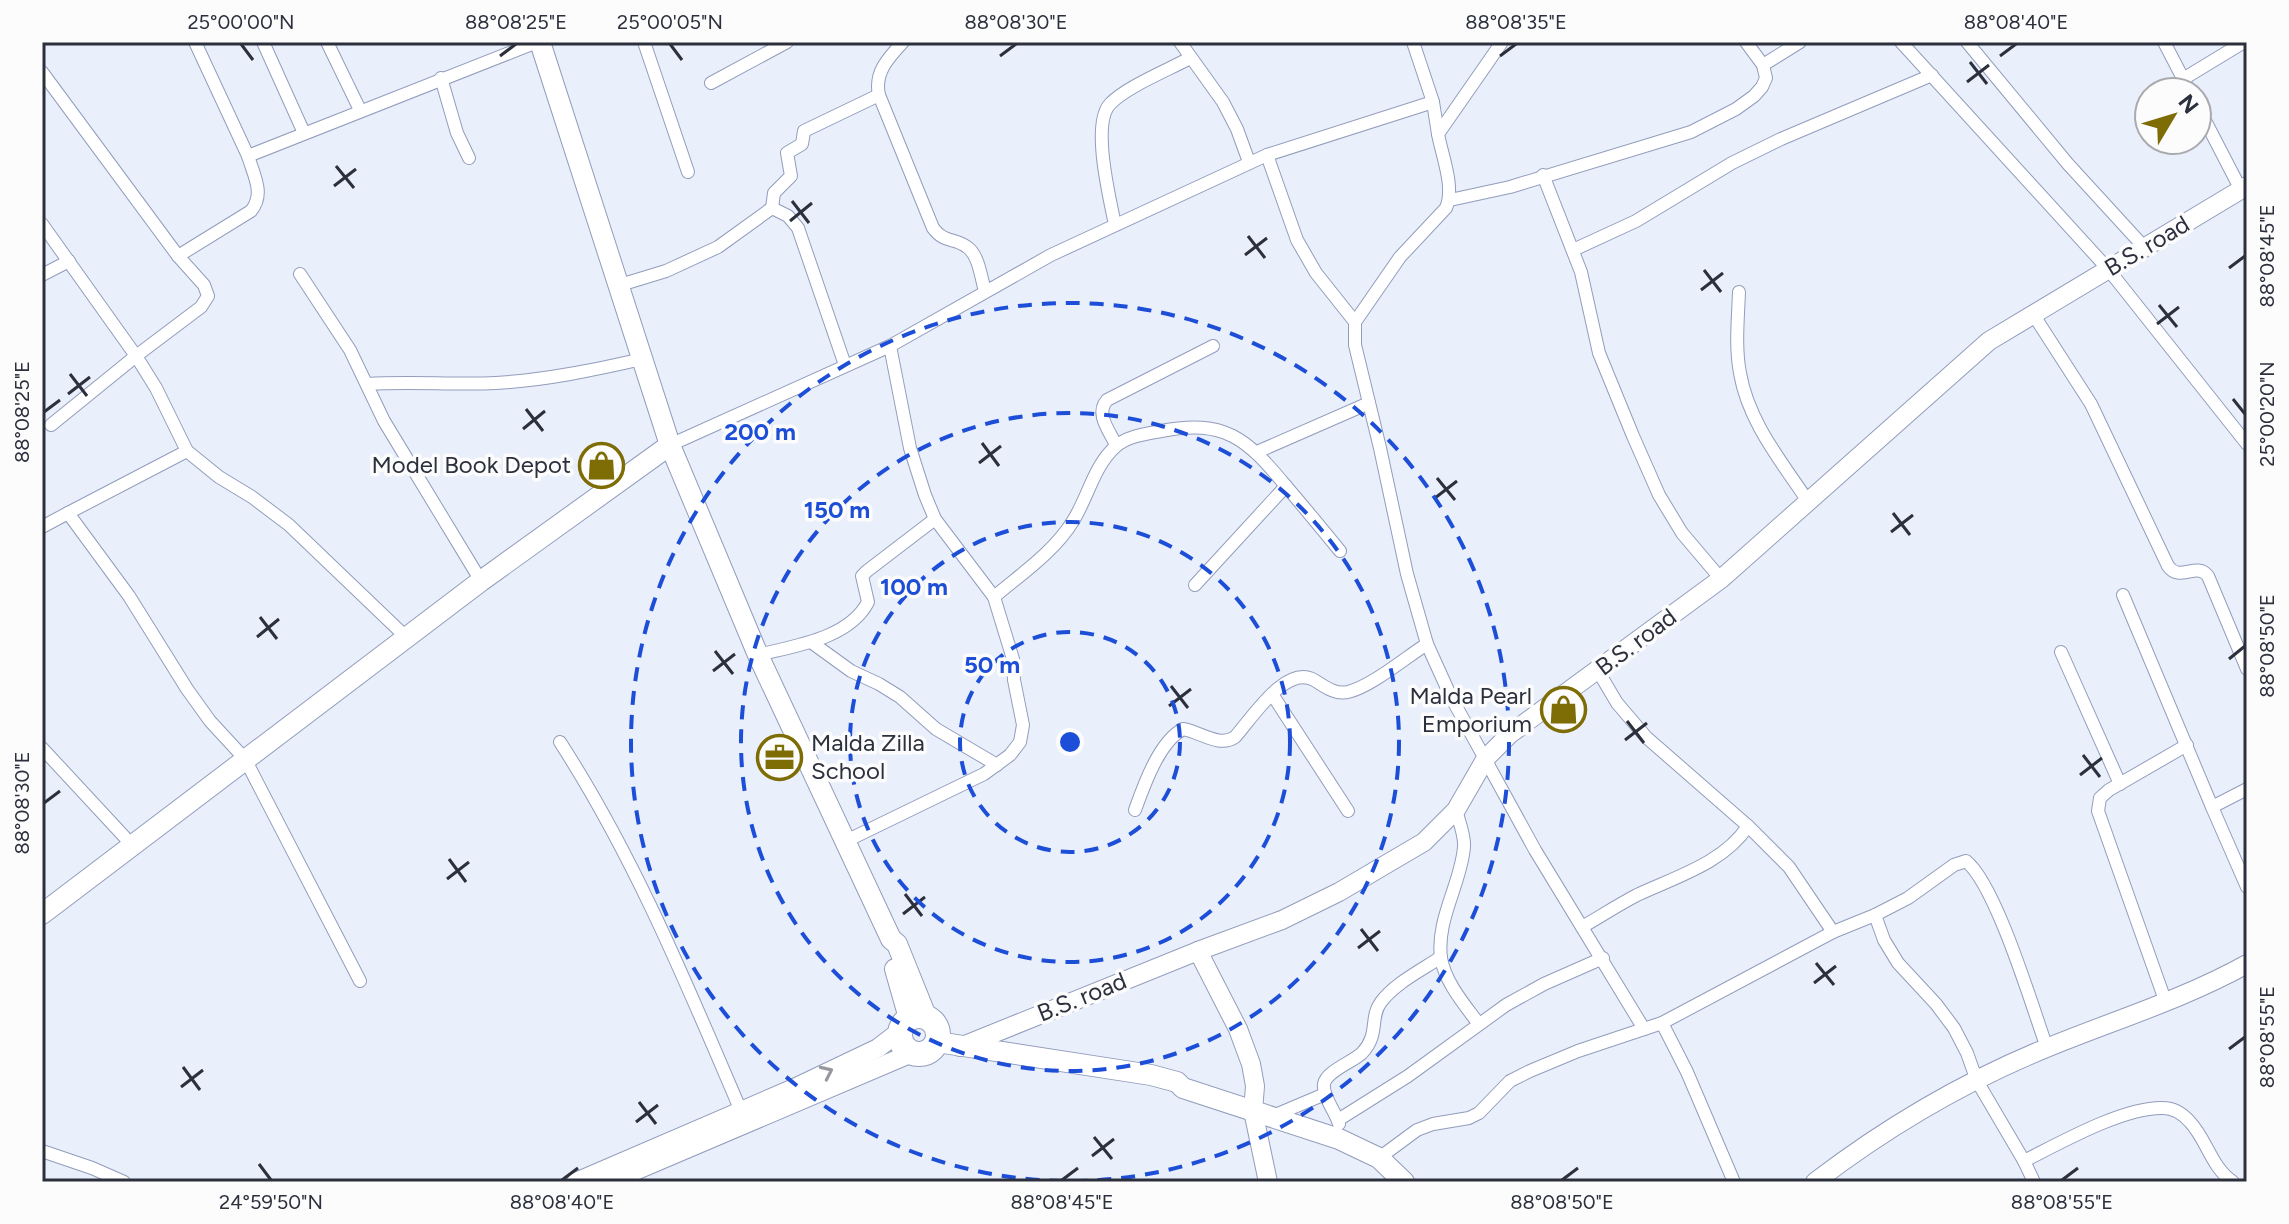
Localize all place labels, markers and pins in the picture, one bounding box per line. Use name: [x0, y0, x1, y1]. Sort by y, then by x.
shop icon: Model Book Depot: [578, 441, 626, 489]
place label: Model Book Depot: [372, 450, 571, 479]
place label: Malda Pearl Emporium: [1410, 681, 1532, 738]
shop icon: Malda Pearl Emporium: [1539, 686, 1587, 734]
place label: Malda Zilla School: [811, 728, 925, 785]
centre of rings: [1056, 728, 1084, 756]
office icon: Malda Zilla School: [756, 733, 804, 781]

